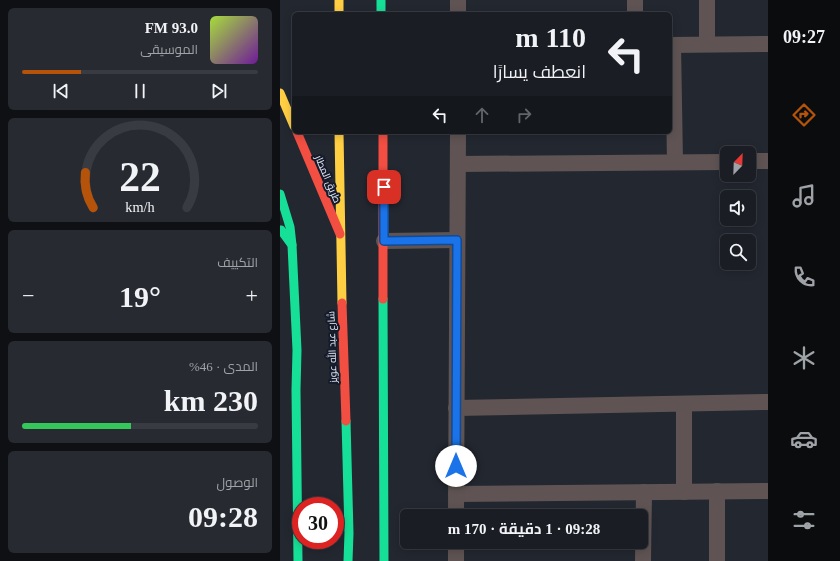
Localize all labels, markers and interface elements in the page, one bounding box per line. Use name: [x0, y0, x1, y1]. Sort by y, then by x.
text: 93.0 FM: [145, 20, 198, 36]
text: 110 m: [515, 22, 586, 53]
text: 09:27: [783, 27, 825, 47]
icon: left: [600, 28, 652, 80]
text: الموسيقى: [140, 42, 198, 57]
text: انعطف يسارًا: [493, 62, 586, 82]
icon: previous: [50, 80, 72, 102]
icon: pause: [129, 80, 151, 102]
icon: next: [208, 80, 230, 102]
icon: directions: [790, 101, 818, 129]
icon: left: [429, 104, 451, 126]
icon: ahead: [471, 104, 493, 126]
icon: right: [513, 104, 535, 126]
north arrow: [720, 146, 756, 182]
map controls: [720, 146, 756, 270]
street label: طريق المطار: [312, 153, 343, 205]
text: 22: [119, 154, 161, 200]
pin: [367, 170, 401, 204]
icon: arrive: [373, 176, 395, 198]
icon: music: [790, 182, 818, 210]
button: sound: [720, 190, 756, 226]
text: km/h: [125, 199, 155, 215]
button: search: [720, 234, 756, 270]
text: التكييف: [217, 255, 258, 270]
icon: phone: [790, 263, 818, 291]
text: 19°: [119, 280, 161, 313]
text: −: [22, 283, 34, 308]
text: +: [246, 283, 258, 308]
street label: شارع عبد الله عويز: [323, 311, 340, 384]
icon: climate: [790, 344, 818, 372]
text: المدى · 46%: [189, 359, 258, 374]
text: 230 km: [164, 384, 258, 417]
icon: car: [790, 425, 818, 453]
position arrow: [435, 445, 477, 487]
text: الوصول: [217, 475, 258, 490]
speed limit sign: 30: [292, 497, 344, 549]
text: 09:28: [188, 500, 258, 533]
icon: filters: [790, 506, 818, 534]
text: 09:28 · 1 دقيقة · 170 m: [448, 521, 600, 537]

